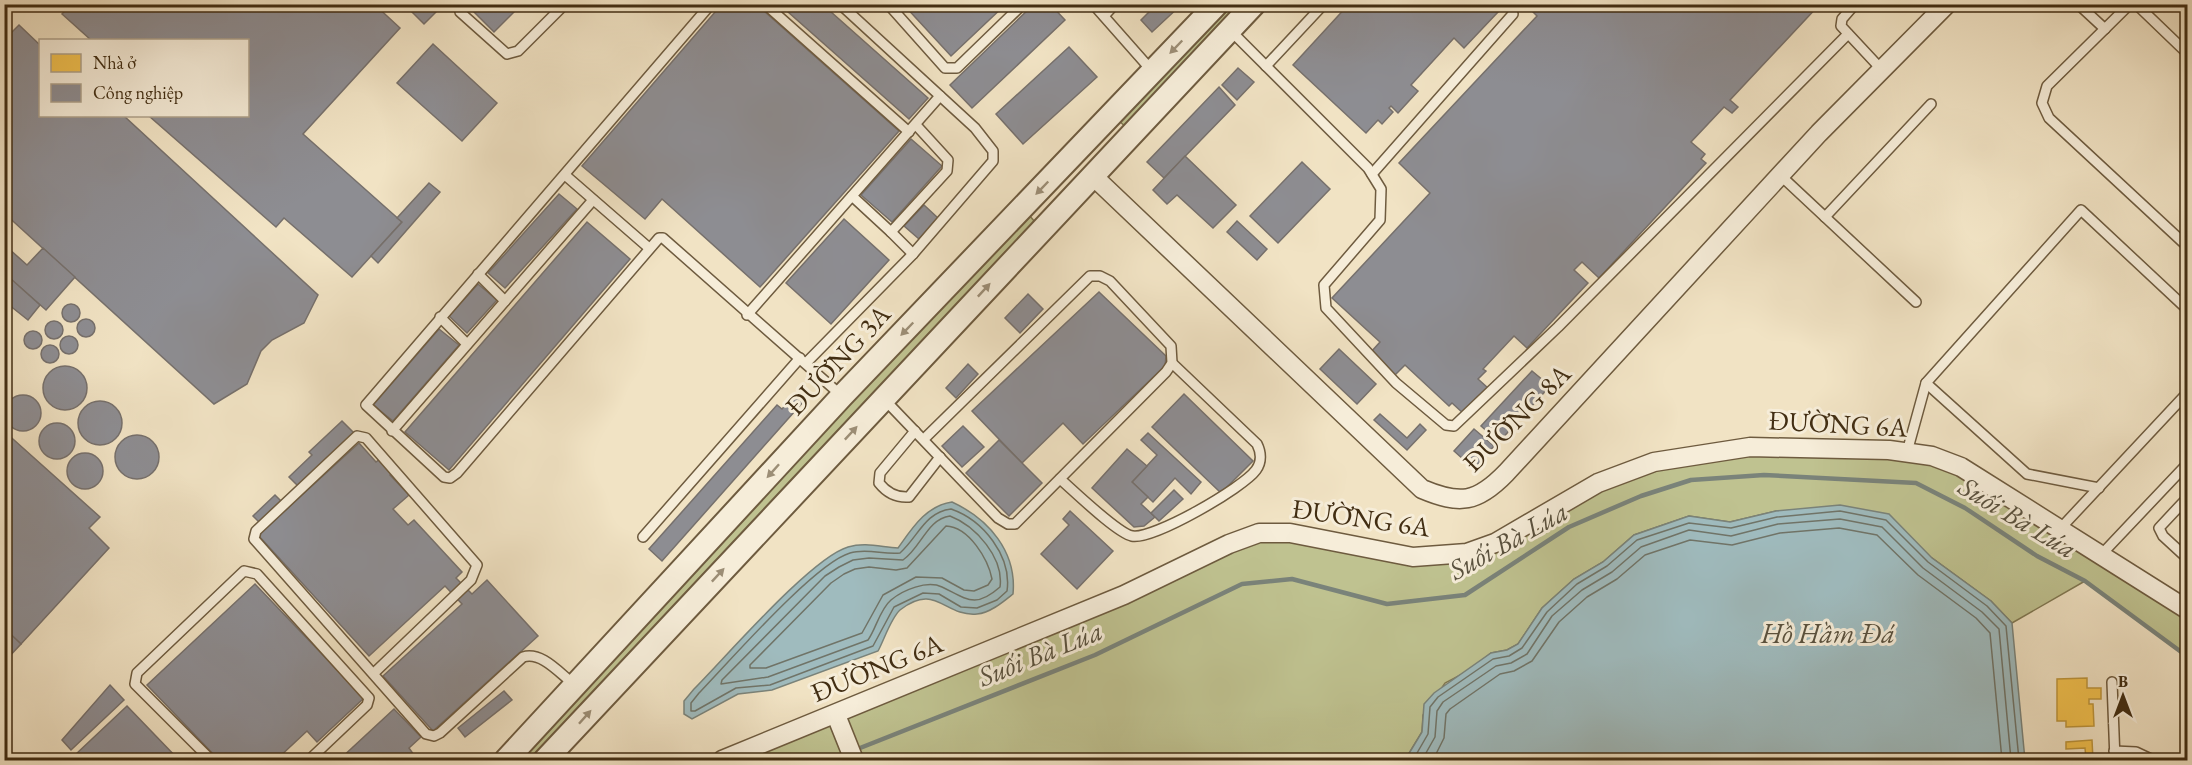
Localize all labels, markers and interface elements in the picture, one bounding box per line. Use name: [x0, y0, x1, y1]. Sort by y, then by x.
legend: [39, 39, 249, 117]
one-way arrow: [1170, 39, 1184, 53]
text: Nhà ở: [93, 51, 137, 74]
text: Công nghiệp: [93, 81, 183, 104]
one-way arrow: [1036, 181, 1050, 195]
one-way arrow: [977, 284, 991, 298]
street label: ĐƯỜNG 3A: [777, 297, 898, 422]
one-way arrow: [900, 321, 914, 336]
street label: ĐƯỜNG 8A: [1455, 356, 1578, 479]
street label: ĐƯỜNG 6A: [1768, 402, 1909, 445]
one-way arrow: [844, 426, 858, 440]
one-way arrow: [766, 463, 780, 478]
water label: Suối Bà Lúa: [1952, 467, 2083, 566]
street label: ĐƯỜNG 6A: [1290, 491, 1433, 545]
water label: Suối Bà Lúa: [1441, 493, 1574, 588]
one-way arrow: [711, 567, 725, 582]
water label: Suối Bà Lúa: [972, 612, 1107, 695]
water label: Hồ Hầm Đá: [1760, 615, 1895, 651]
street label: ĐƯỜNG 6A: [806, 625, 948, 710]
north arrow: [2093, 666, 2153, 726]
text: B: [2118, 671, 2128, 692]
one-way arrow: [577, 710, 591, 724]

